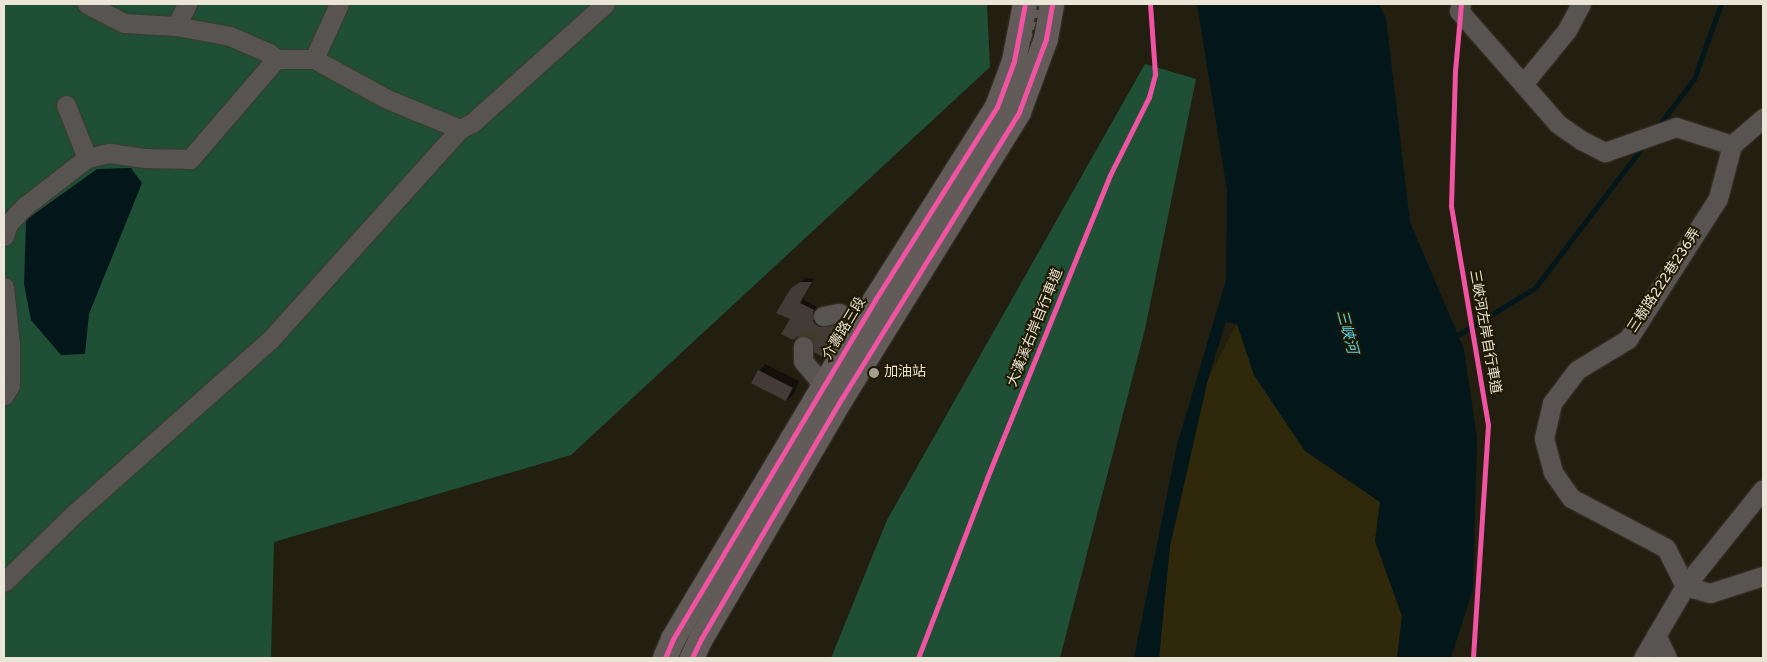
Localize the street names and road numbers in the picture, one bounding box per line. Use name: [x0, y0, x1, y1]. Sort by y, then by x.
street label: 三樹路222巷236弄: [1625, 226, 1705, 336]
street label: 大漢溪右岸自行車道: [1005, 266, 1067, 390]
street label: 三峽河左岸自行車道: [1465, 268, 1503, 396]
street label: 介壽路三段: [820, 295, 870, 363]

